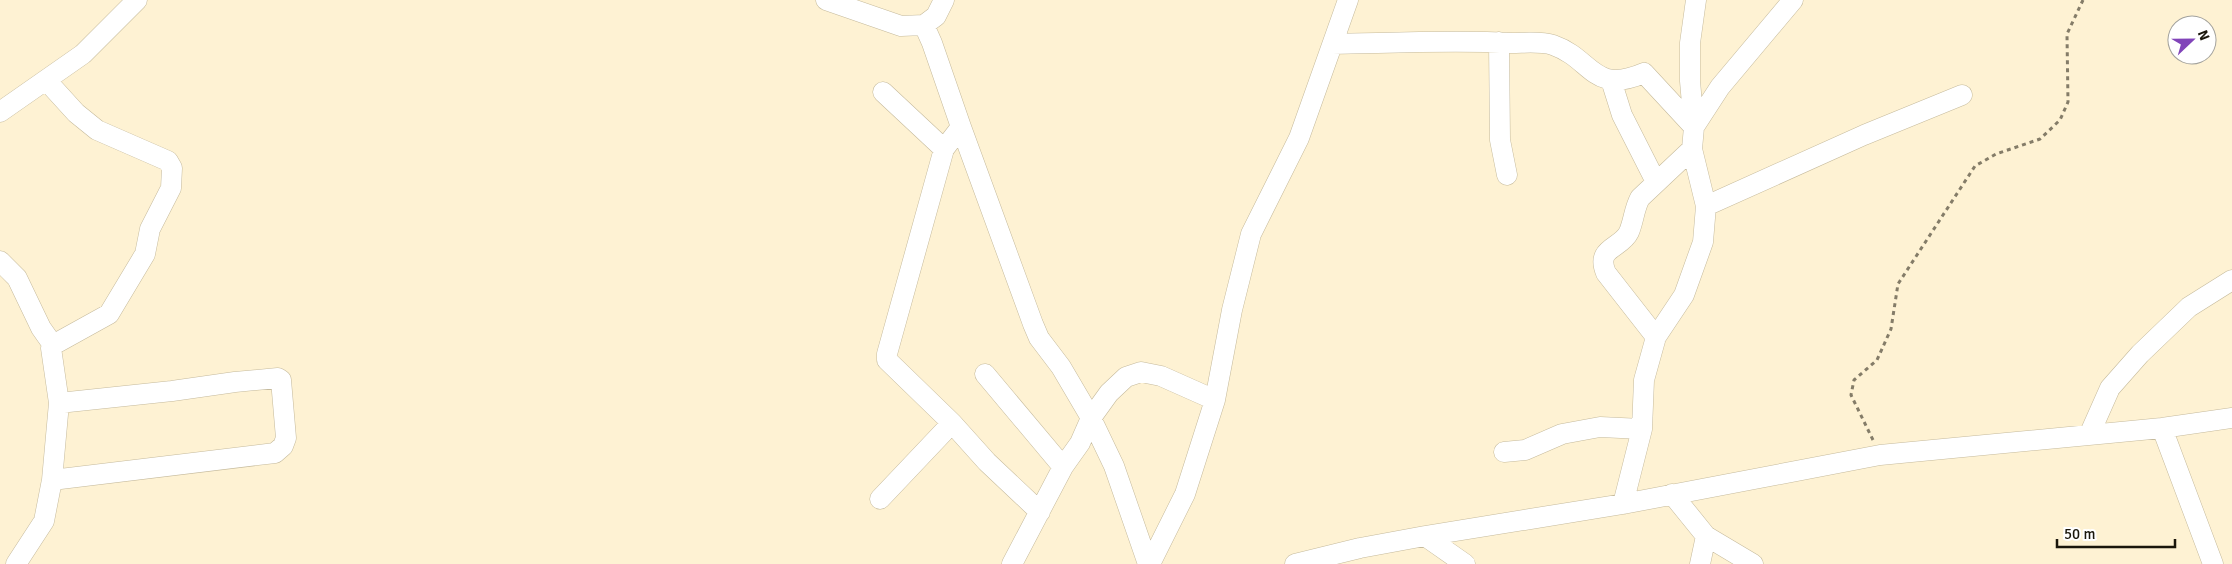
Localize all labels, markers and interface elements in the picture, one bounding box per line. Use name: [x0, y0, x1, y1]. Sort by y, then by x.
north arrow: [2167, 15, 2217, 65]
text: N: [2194, 28, 2213, 43]
scale bar: [2057, 516, 2174, 548]
text: 50 m: [2064, 525, 2095, 543]

